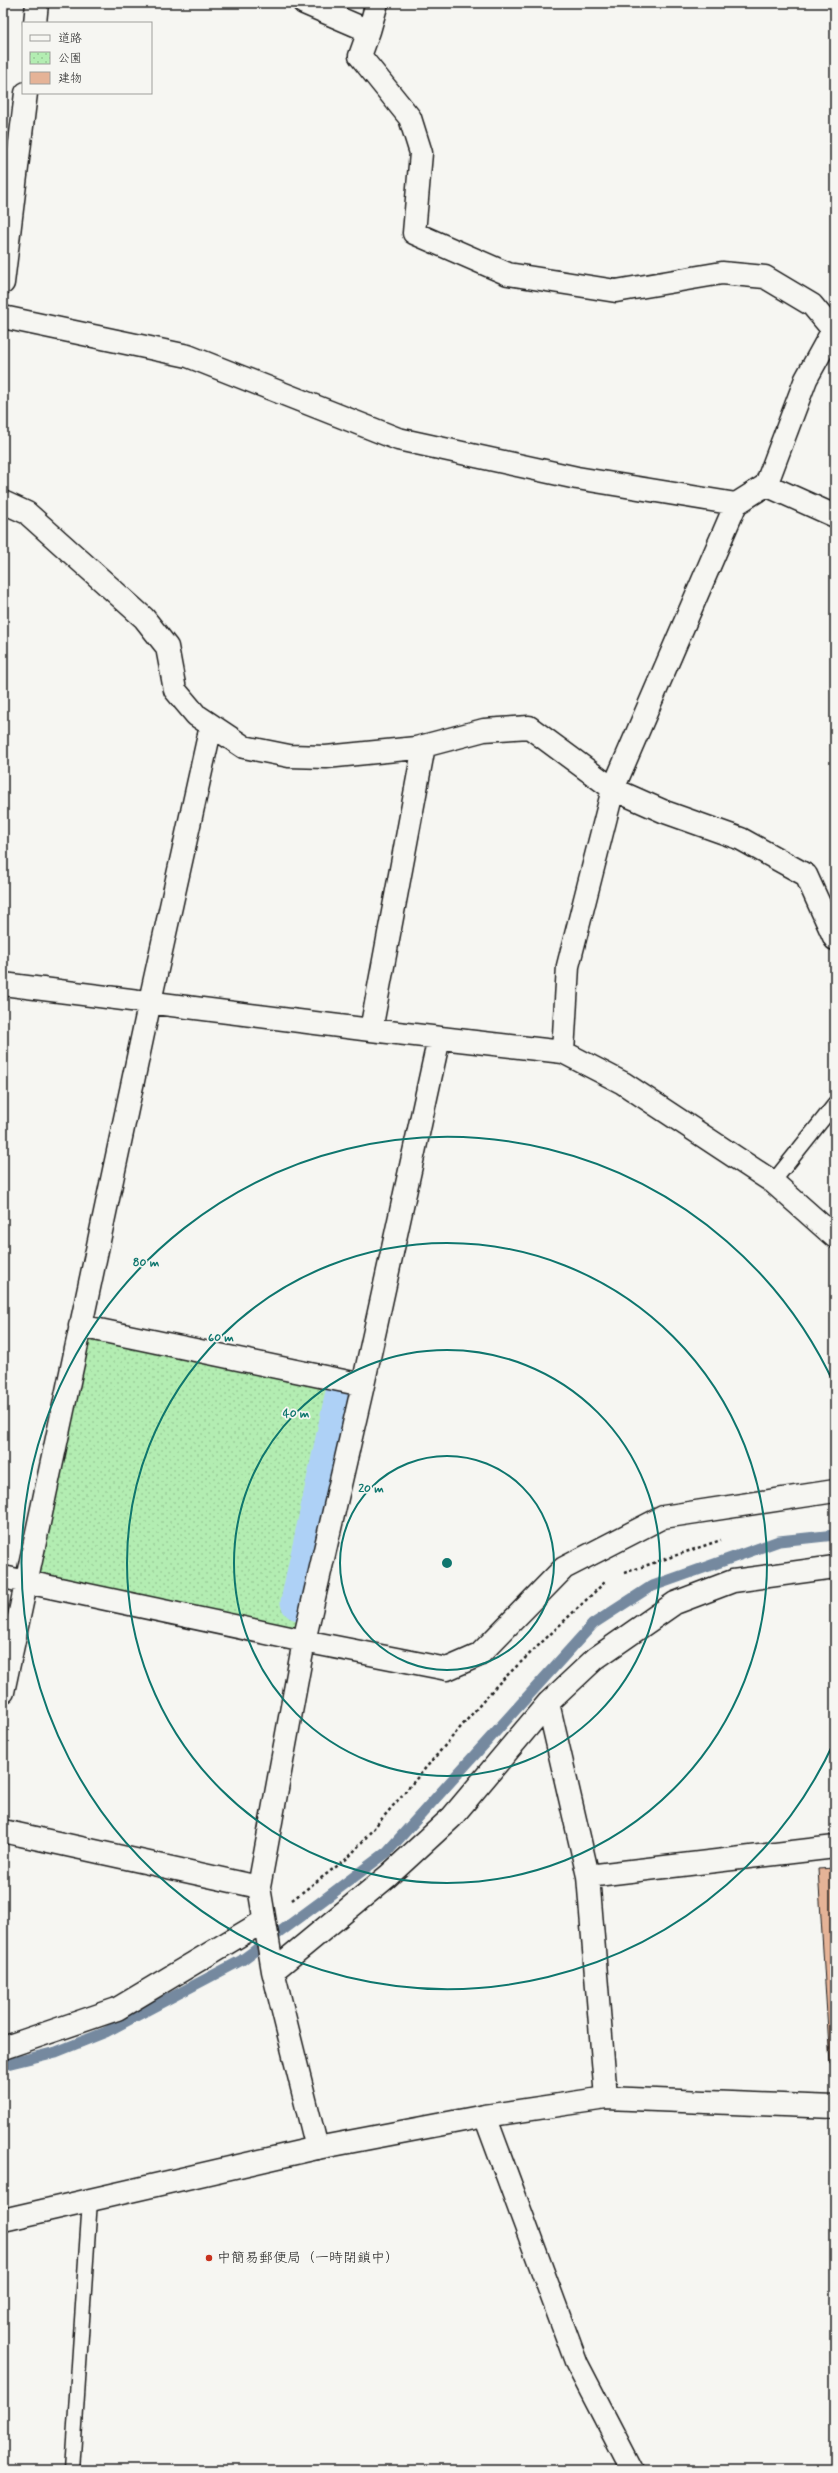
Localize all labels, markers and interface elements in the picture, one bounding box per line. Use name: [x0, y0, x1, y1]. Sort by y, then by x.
legend: [22, 22, 152, 94]
text: 道路: [58, 31, 82, 47]
text: 公園: [58, 51, 82, 67]
text: 建物: [58, 71, 82, 87]
text: 80 m: [133, 1255, 160, 1271]
text: 60 m: [208, 1330, 234, 1346]
text: 40 m: [283, 1406, 310, 1422]
text: 20 m: [358, 1481, 384, 1497]
centre of rings: [440, 1556, 454, 1570]
place label: 中簡易郵便局（一時閉鎖中）: [217, 2249, 399, 2267]
marker: 中簡易郵便局（一時閉鎖中）: [204, 2253, 214, 2263]

